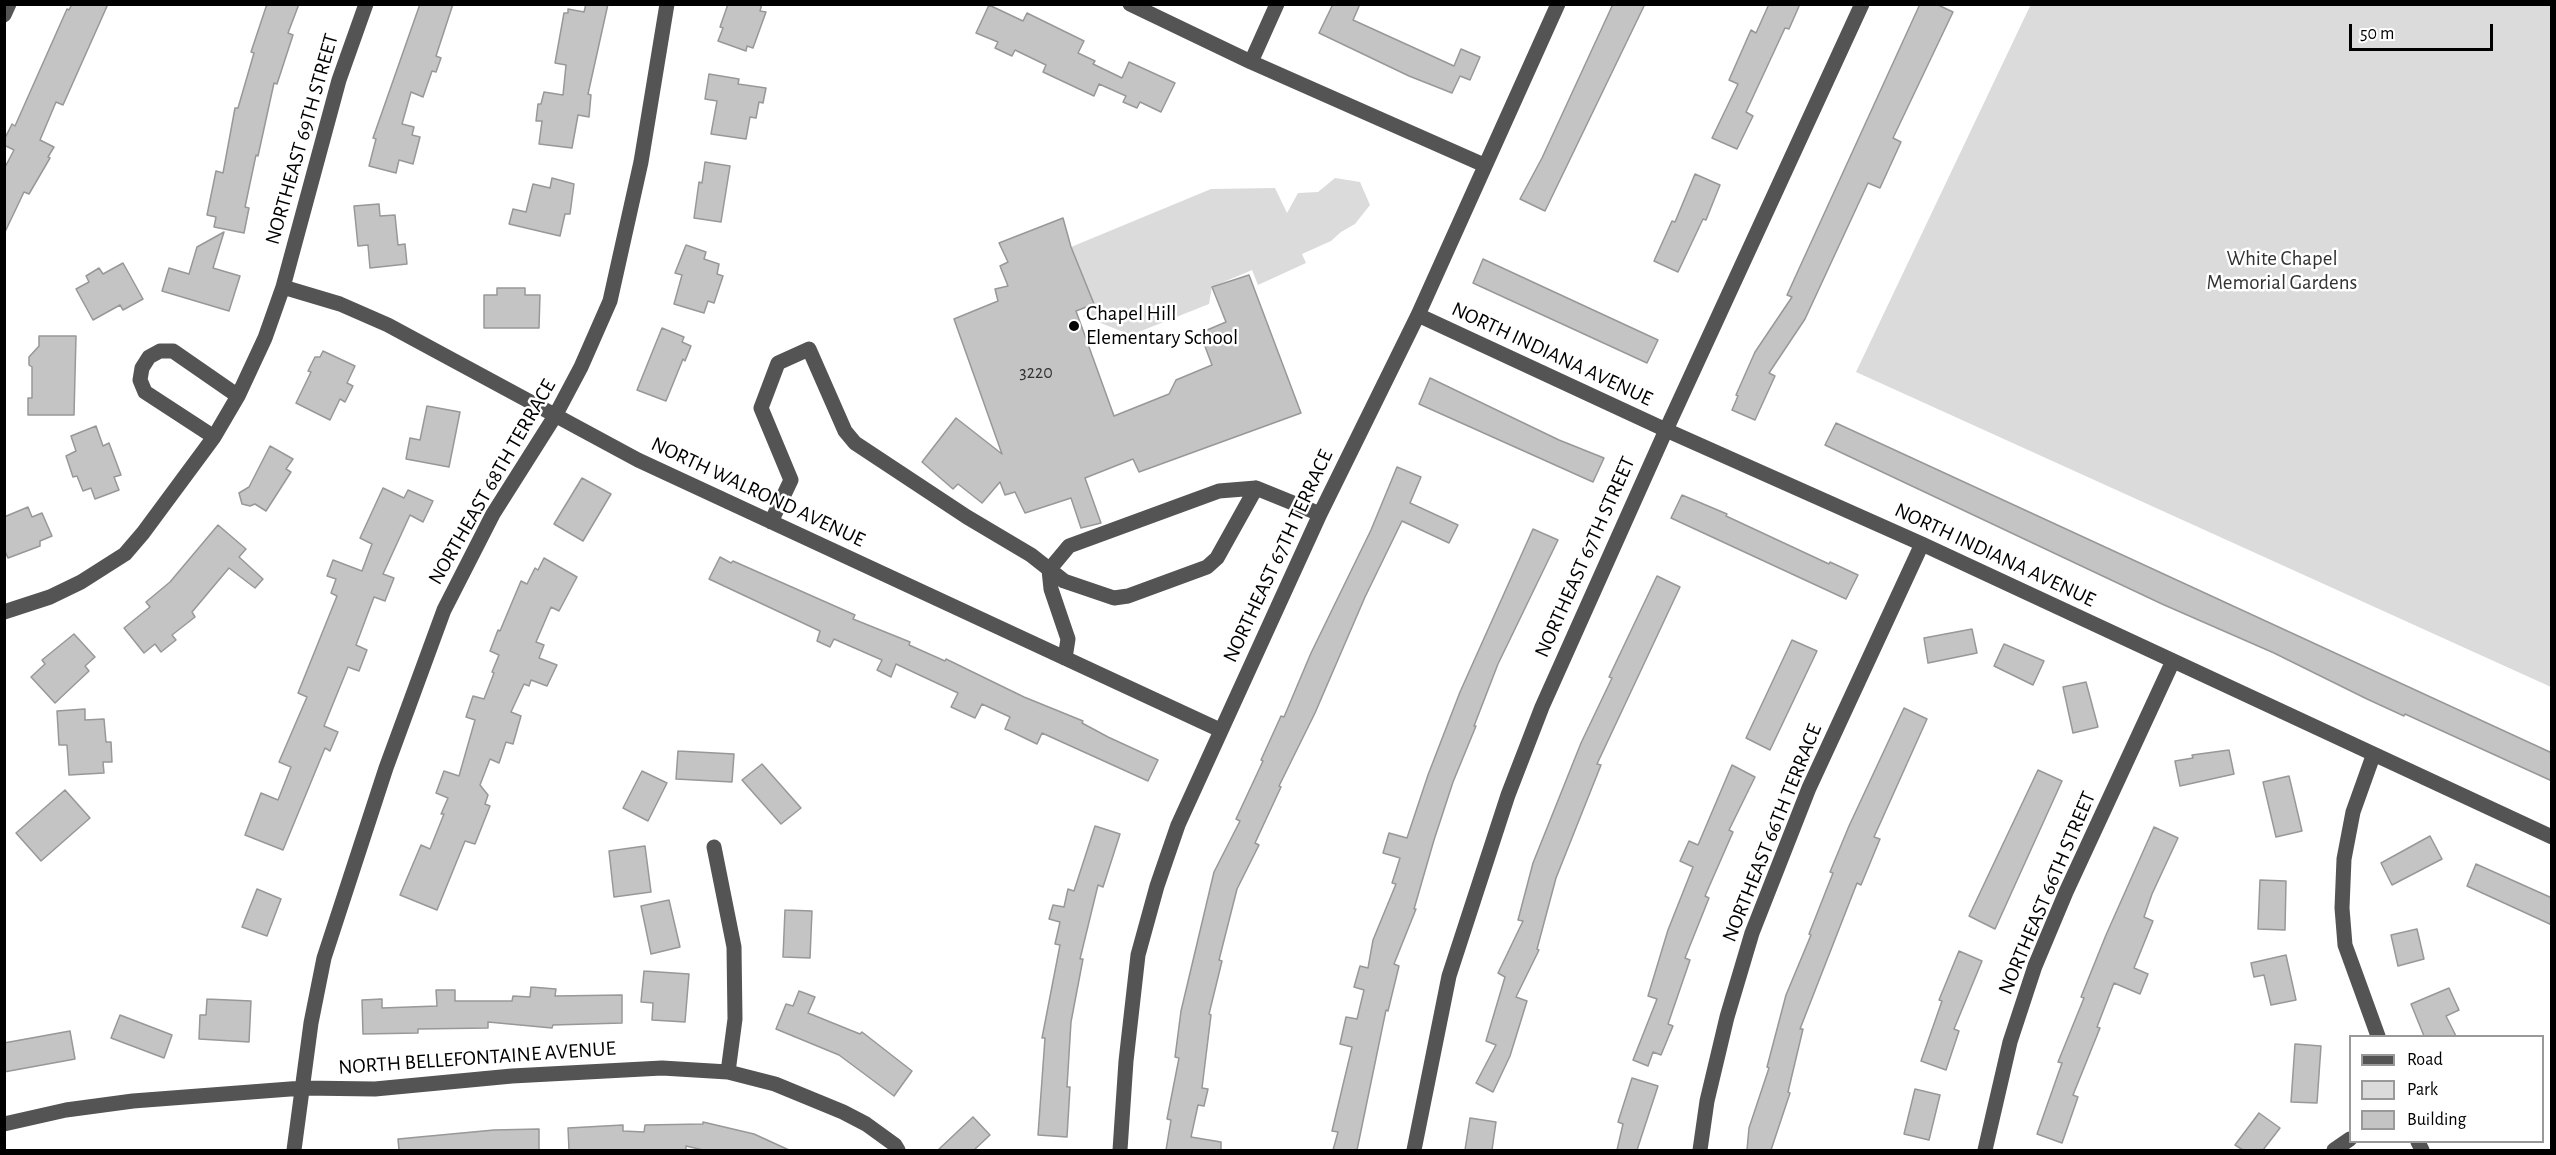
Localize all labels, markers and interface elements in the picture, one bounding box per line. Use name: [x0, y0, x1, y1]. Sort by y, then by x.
scale bar: [2352, 12, 2496, 50]
text: 50 m: [2360, 25, 2394, 43]
street label: NORTHEAST 69TH STREET: [260, 31, 344, 247]
park label: White Chapel Memorial Gardens: [2207, 246, 2357, 296]
street label: NORTH INDIANA AVENUE: [1448, 296, 1656, 412]
place label: Chapel Hill Elementary School: [1086, 301, 1238, 351]
marker: Chapel Hill Elementary School: [1067, 319, 1081, 333]
house number: 3220: [1019, 362, 1053, 384]
street label: NORTHEAST 68TH TERRACE: [423, 375, 561, 589]
street label: NORTH WALROND AVENUE: [647, 431, 869, 553]
street label: NORTHEAST 67TH TERRACE: [1218, 446, 1338, 666]
street label: NORTHEAST 67TH STREET: [1529, 453, 1641, 661]
street label: NORTH INDIANA AVENUE: [1891, 497, 2099, 613]
street label: NORTHEAST 66TH TERRACE: [1717, 720, 1827, 946]
street label: NORTHEAST 66TH STREET: [1993, 788, 2101, 998]
legend: [2349, 1035, 2544, 1143]
street label: NORTH BELLEFONTAINE AVENUE: [338, 1036, 616, 1080]
text: Road: [2407, 1051, 2443, 1069]
text: Park: [2407, 1081, 2438, 1099]
text: Building: [2407, 1111, 2466, 1129]

